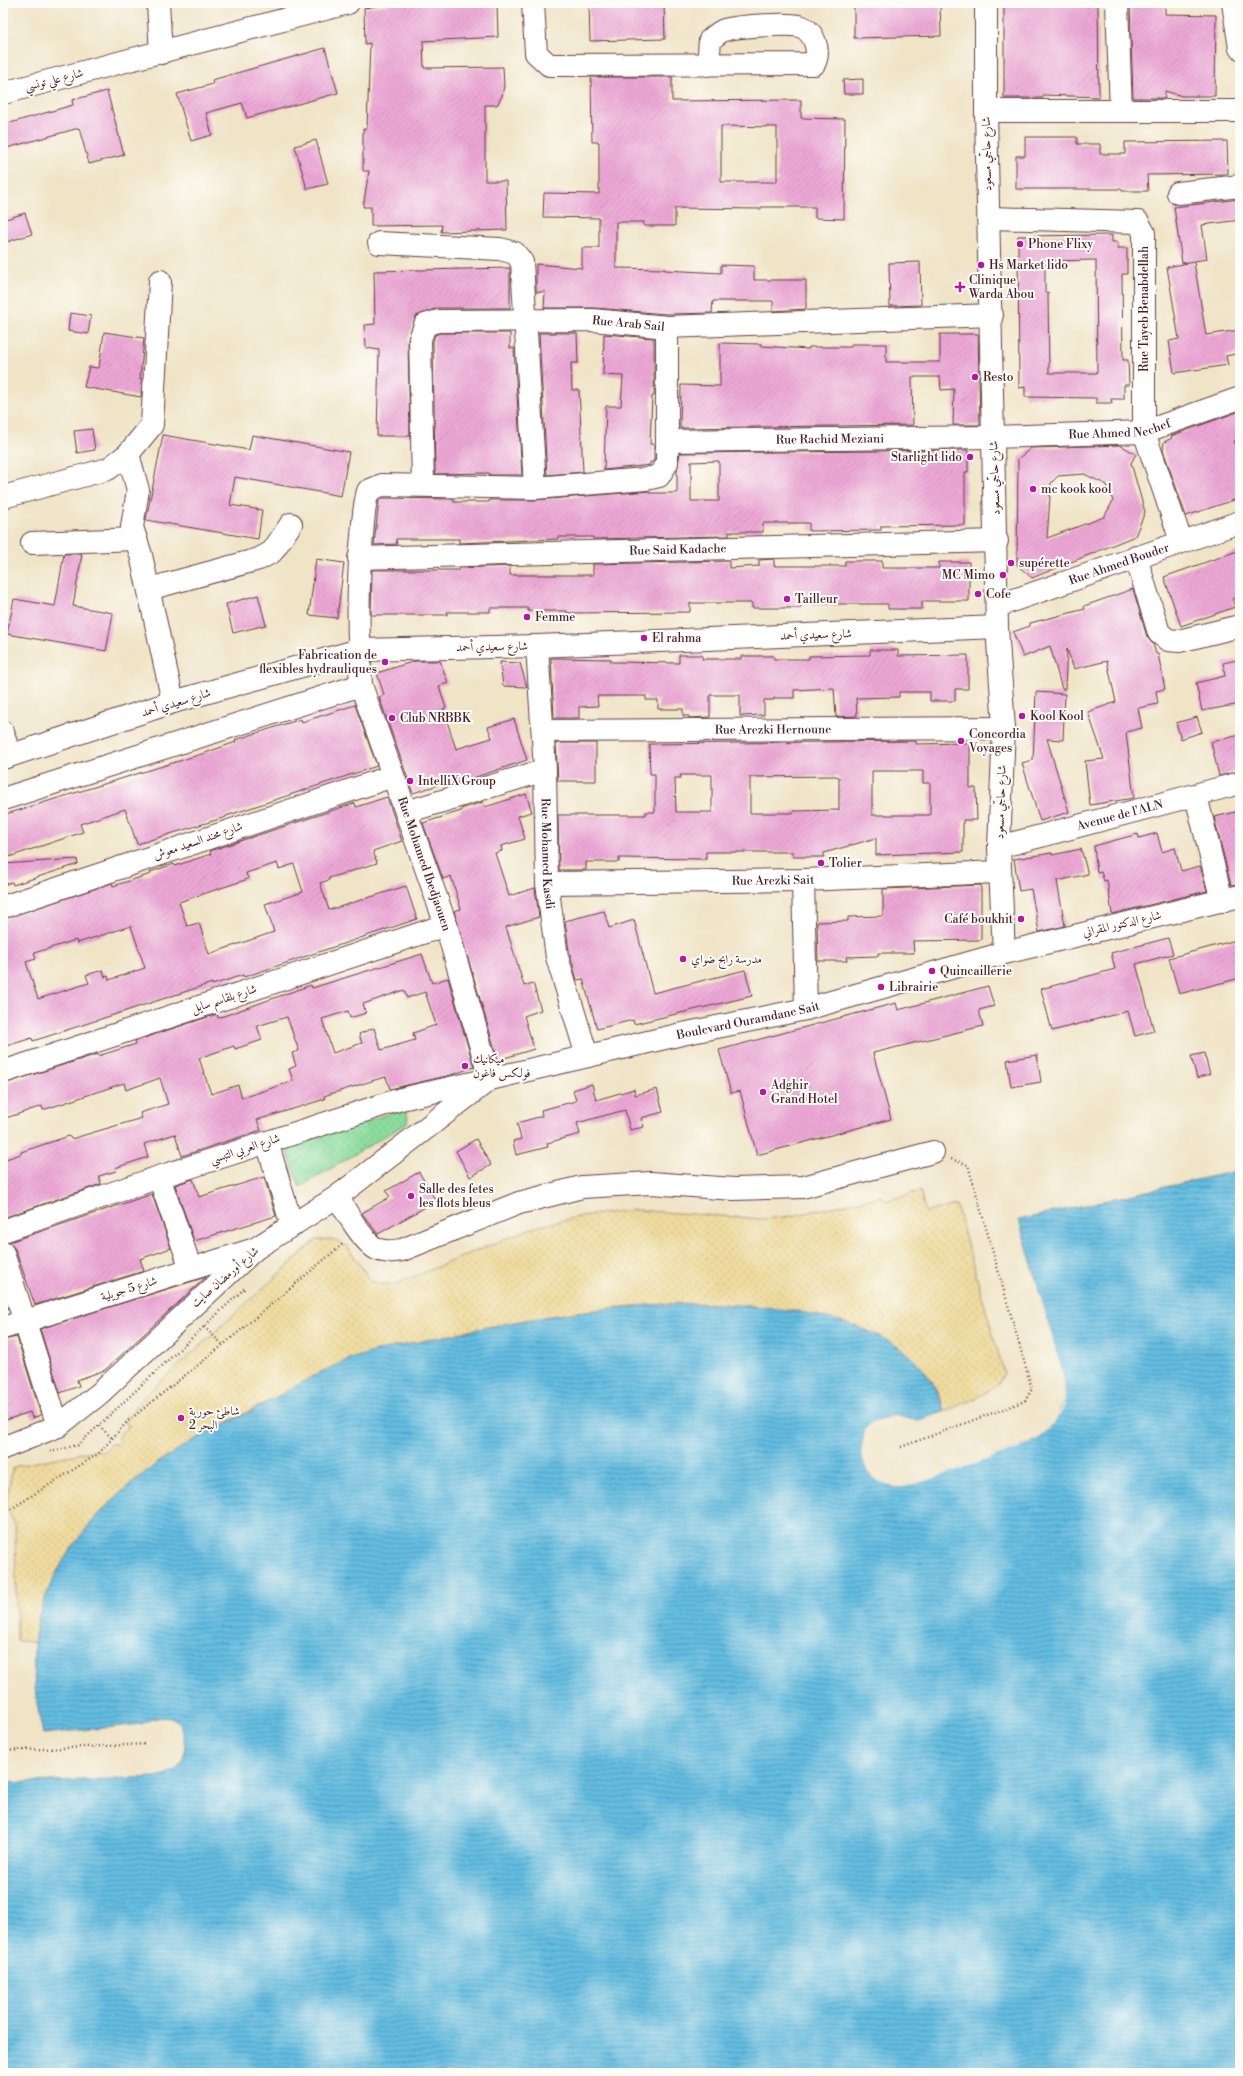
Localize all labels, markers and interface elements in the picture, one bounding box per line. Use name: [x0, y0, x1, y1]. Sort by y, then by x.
street label: شارع علي تونسي: [23, 65, 86, 98]
street label: شارع حاجّي مسعود: [978, 116, 998, 191]
place label: Phone Flixy: [1028, 237, 1093, 252]
marker: Phone Flixy: [1015, 239, 1025, 249]
street label: Rue Tayeb Benabdellah: [1137, 246, 1152, 372]
place label: Hs Market lido: [989, 258, 1068, 273]
marker: Hs Market lido: [976, 260, 986, 270]
place label: Clinique Warda Abou: [968, 273, 1034, 302]
marker: Clinique Warda Abou: [954, 281, 966, 293]
street label: Rue Arab Sail: [591, 312, 666, 334]
place label: Resto: [983, 370, 1014, 385]
marker: Resto: [970, 372, 980, 382]
street label: Rue Ahmed Nechef: [1068, 416, 1173, 442]
street label: Rue Rachid Meziani: [776, 431, 884, 447]
street label: شارع حاجّي مسعود: [985, 440, 1007, 515]
place label: Starlight lido: [891, 450, 962, 465]
marker: Starlight lido: [965, 452, 975, 462]
place label: mc kook kool: [1041, 482, 1112, 497]
marker: mc kook kool: [1028, 484, 1038, 494]
street label: Rue Ahmed Bouder: [1067, 540, 1171, 588]
street label: Rue Said Kadache: [629, 541, 727, 558]
place label: supérette: [1019, 556, 1070, 571]
marker: supérette: [1006, 558, 1016, 568]
place label: MC Mimo: [942, 568, 995, 583]
marker: MC Mimo: [998, 570, 1008, 580]
place label: Cofe: [986, 587, 1011, 602]
marker: Cofe: [973, 589, 983, 599]
place label: Tailleur: [795, 592, 838, 607]
marker: Tailleur: [782, 594, 792, 604]
place label: Femme: [535, 610, 575, 625]
marker: Femme: [522, 612, 532, 622]
street label: شارع سعيدي أحمد: [780, 625, 853, 647]
place label: El rahma: [652, 631, 702, 646]
marker: El rahma: [639, 633, 649, 643]
street label: شارع سعيدي أحمد: [456, 638, 528, 658]
place label: Fabrication de flexibles hydrauliques: [259, 648, 377, 677]
marker: Fabrication de flexibles hydrauliques: [380, 657, 390, 667]
street label: شارع سعيدي أحمد: [139, 684, 214, 724]
place label: Kool Kool: [1030, 709, 1084, 724]
place label: Club NRBBK: [400, 711, 472, 726]
marker: Kool Kool: [1017, 711, 1027, 721]
marker: Club NRBBK: [387, 713, 397, 723]
street label: Rue Arezki Hernoune: [715, 722, 831, 737]
place label: Concordia Voyages: [968, 727, 1027, 756]
marker: Concordia Voyages: [956, 736, 966, 746]
street label: شارع حاجّي مسعود: [991, 764, 1013, 840]
place label: IntelliX Group: [418, 774, 496, 789]
marker: IntelliX Group: [405, 776, 415, 786]
street label: Rue Mohamed Ibedjaouen: [394, 795, 454, 933]
street label: Avenue de l'ALN: [1074, 796, 1165, 834]
street label: Rue Mohamed Kasdi: [538, 798, 558, 910]
street label: شارع محند السعيد معوش: [151, 819, 246, 866]
place label: Tolier: [829, 856, 862, 871]
marker: Tolier: [816, 858, 826, 868]
street label: Rue Arezki Sait: [732, 872, 815, 888]
street label: شارع الدكتور المقراني: [1081, 908, 1164, 943]
place label: Café boukhit: [944, 912, 1014, 927]
marker: Café boukhit: [1016, 914, 1026, 924]
place label: مدرسة رابح ضواي: [691, 952, 762, 969]
marker: مدرسة رابح ضواي: [678, 954, 688, 964]
place label: Quincaillerie: [940, 964, 1012, 979]
marker: Quincaillerie: [927, 966, 937, 976]
place label: Librairie: [889, 980, 938, 995]
street label: شارع بلقاسم سايل: [189, 981, 260, 1020]
marker: Librairie: [876, 982, 886, 992]
street label: Boulevard Ouramdane Sait: [674, 998, 822, 1043]
place label: ميكانيك فولكس فاغون: [473, 1052, 531, 1082]
marker: ميكانيك فولكس فاغون: [460, 1061, 470, 1071]
place label: Adghir Grand Hotel: [770, 1078, 838, 1107]
marker: Adghir Grand Hotel: [758, 1087, 768, 1097]
street label: شارع العربي التبسي: [208, 1131, 283, 1170]
place label: Salle des fetes les flots bleus: [419, 1182, 494, 1211]
marker: Salle des fetes les flots bleus: [406, 1191, 416, 1201]
street label: شارع أورمضان صايت: [187, 1243, 264, 1313]
street label: شارع 5 جويلية: [99, 1273, 160, 1308]
place label: شاطئ حورية البحر 2: [189, 1404, 240, 1433]
marker: شاطئ حورية البحر 2: [176, 1413, 186, 1423]

